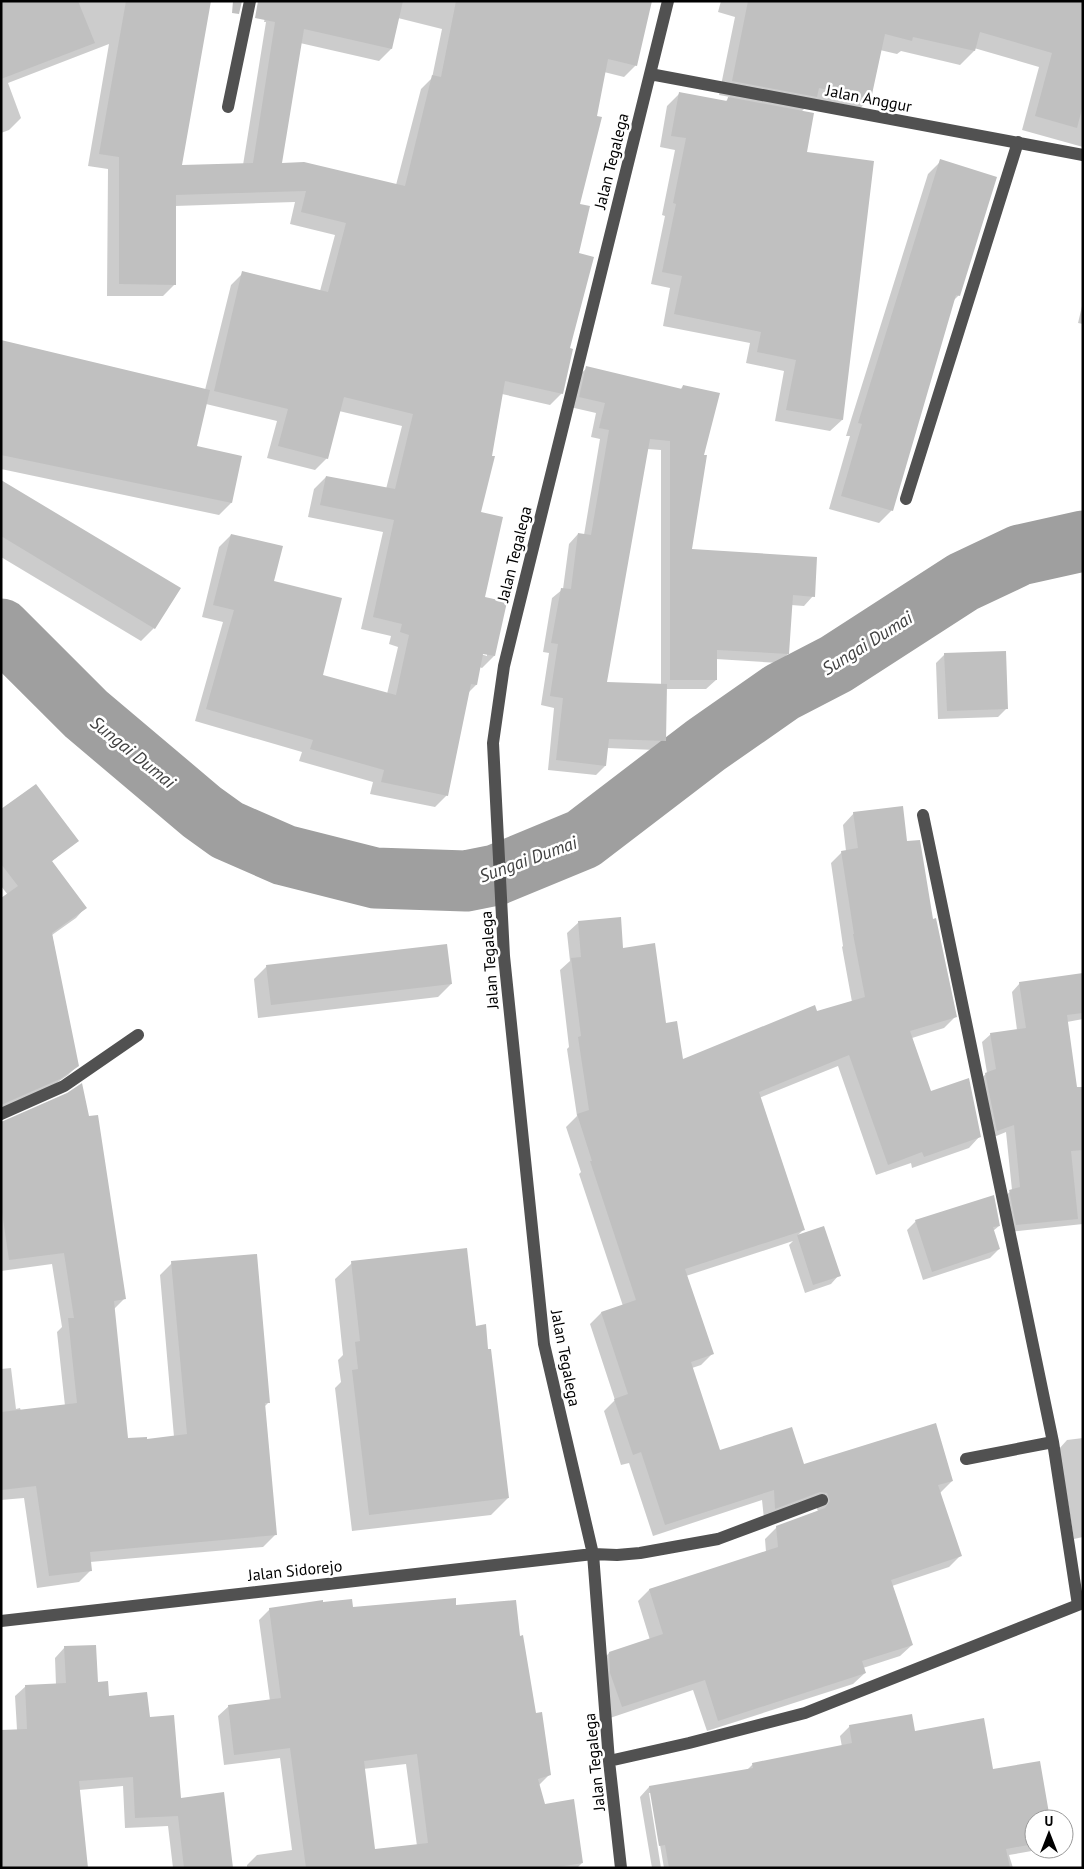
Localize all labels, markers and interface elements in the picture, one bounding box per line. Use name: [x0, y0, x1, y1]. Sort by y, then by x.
street label: Jalan Anggur: [823, 80, 914, 116]
street label: Jalan Tegalega: [589, 111, 633, 212]
street label: Jalan Tegalega: [492, 504, 536, 605]
water label: Sungai Dumai: [817, 605, 918, 680]
water label: Sungai Dumai: [86, 711, 181, 794]
water label: Sungai Dumai: [476, 830, 581, 887]
street label: Jalan Tegalega: [476, 910, 502, 1011]
street label: Jalan Tegalega: [547, 1307, 585, 1408]
street label: Jalan Sidorejo: [246, 1555, 343, 1585]
street label: Jalan Tegalega: [579, 1712, 609, 1813]
north arrow: [1024, 1809, 1074, 1859]
text: U: [1045, 1812, 1053, 1830]

